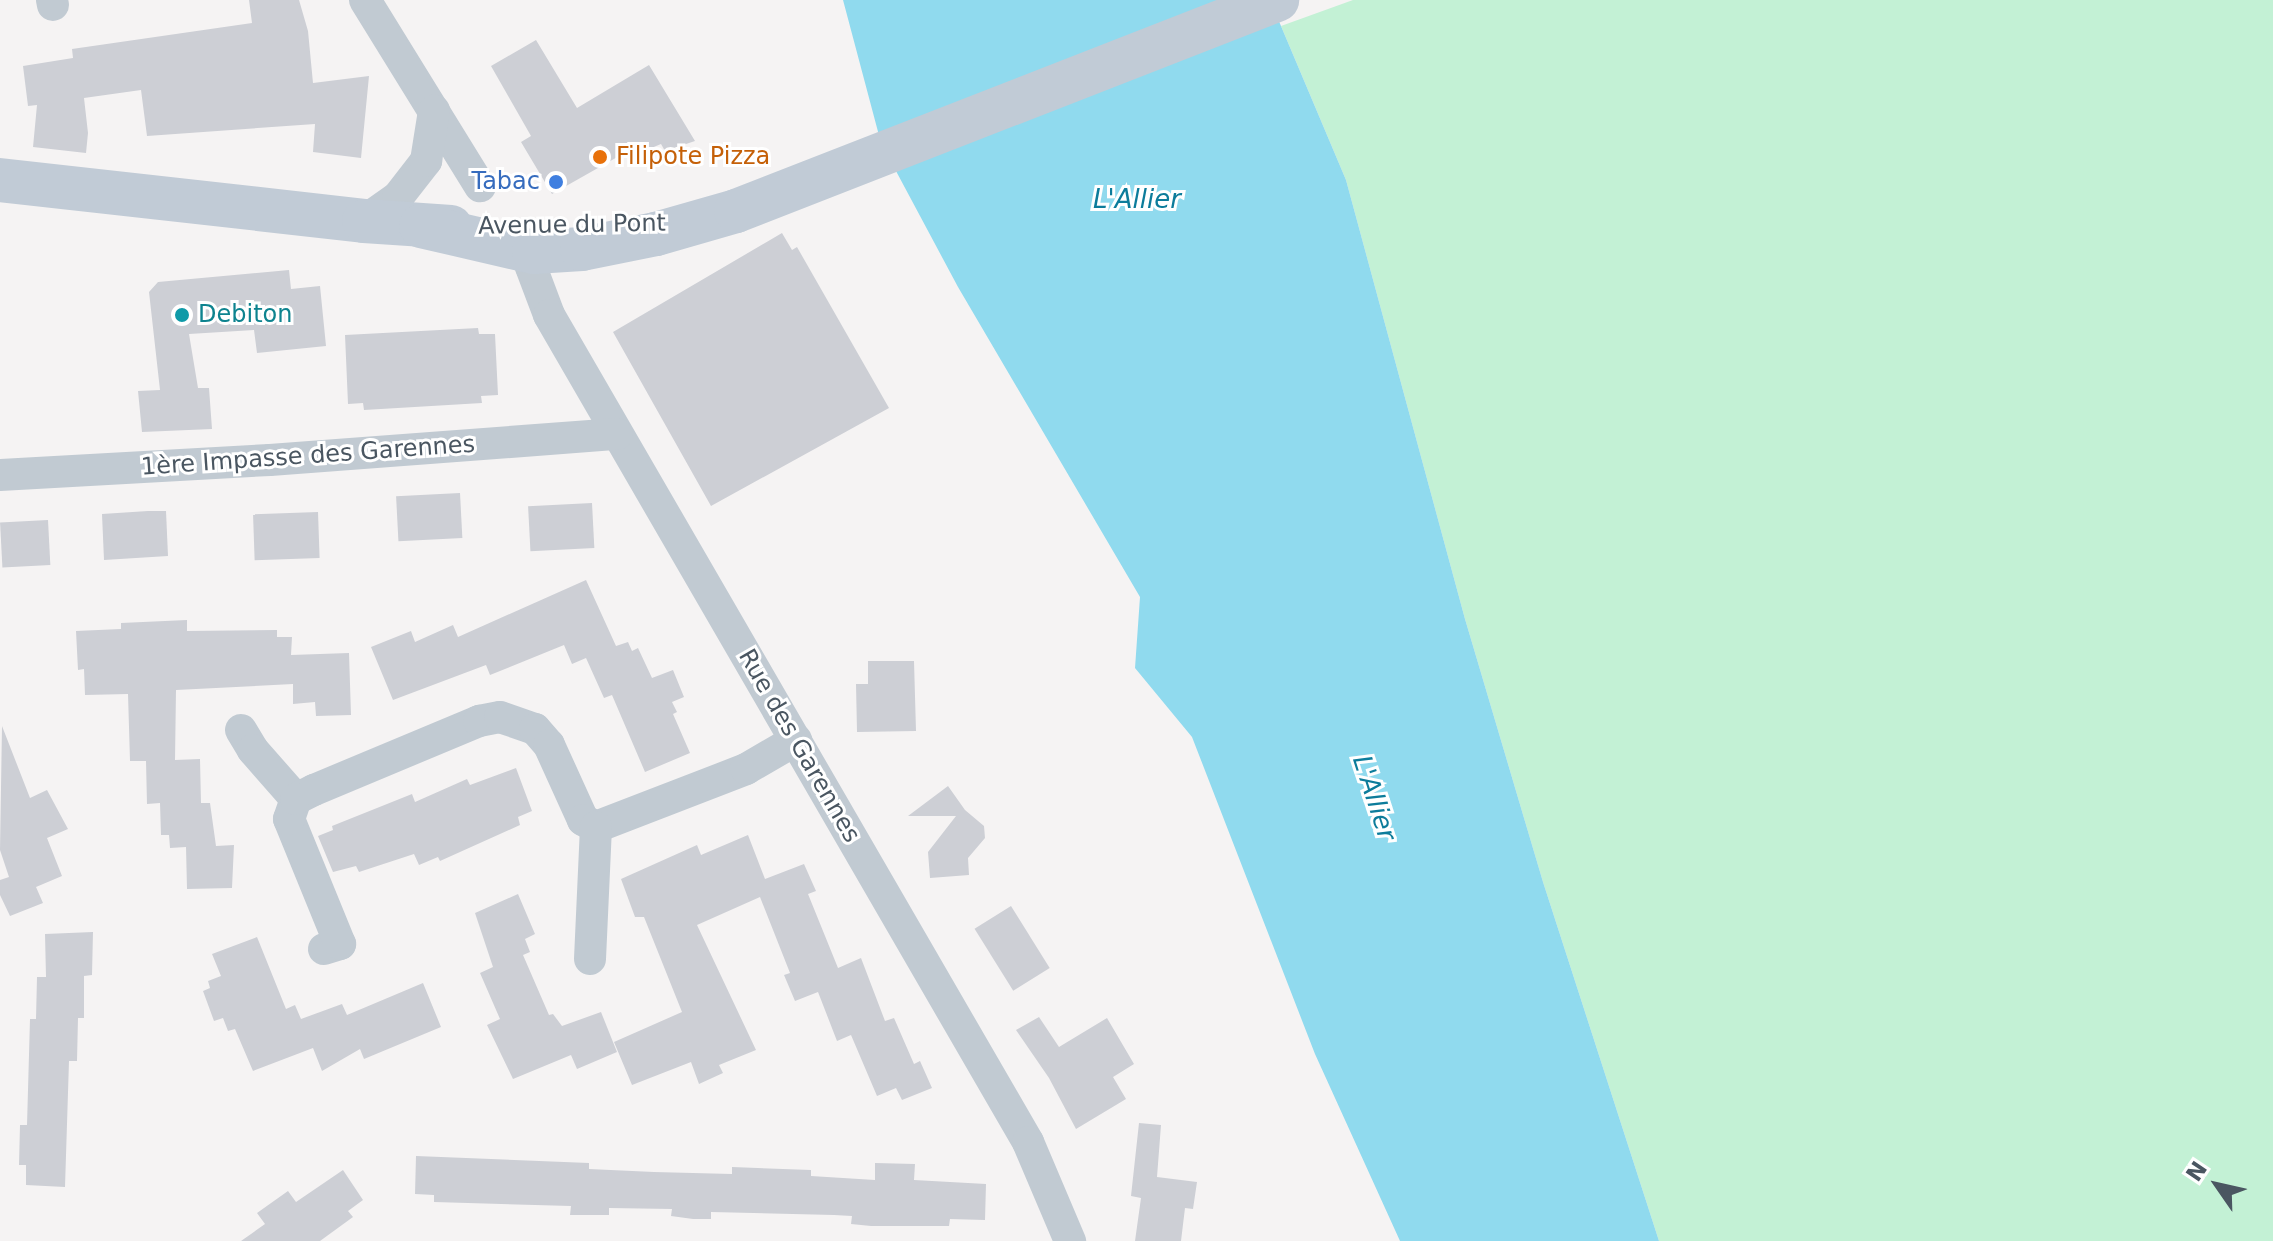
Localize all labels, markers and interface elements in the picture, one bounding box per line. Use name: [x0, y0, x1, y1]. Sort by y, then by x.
place label: Filipote Pizza: [616, 143, 770, 171]
marker: Filipote Pizza: [591, 148, 609, 166]
place label: Tabac: [471, 168, 540, 196]
marker: Tabac: [547, 173, 565, 191]
water label: L'Allier: [1093, 184, 1181, 216]
street label: Avenue du Pont: [478, 209, 666, 241]
place label: Debiton: [198, 301, 292, 329]
marker: Debiton: [173, 306, 191, 324]
street label: 1ère Impasse des Garennes: [140, 430, 476, 482]
street label: Rue des Garennes: [732, 644, 866, 848]
water label: L'Allier: [1346, 751, 1402, 845]
north arrow: [2177, 1145, 2257, 1225]
text: N: [2181, 1157, 2212, 1186]

